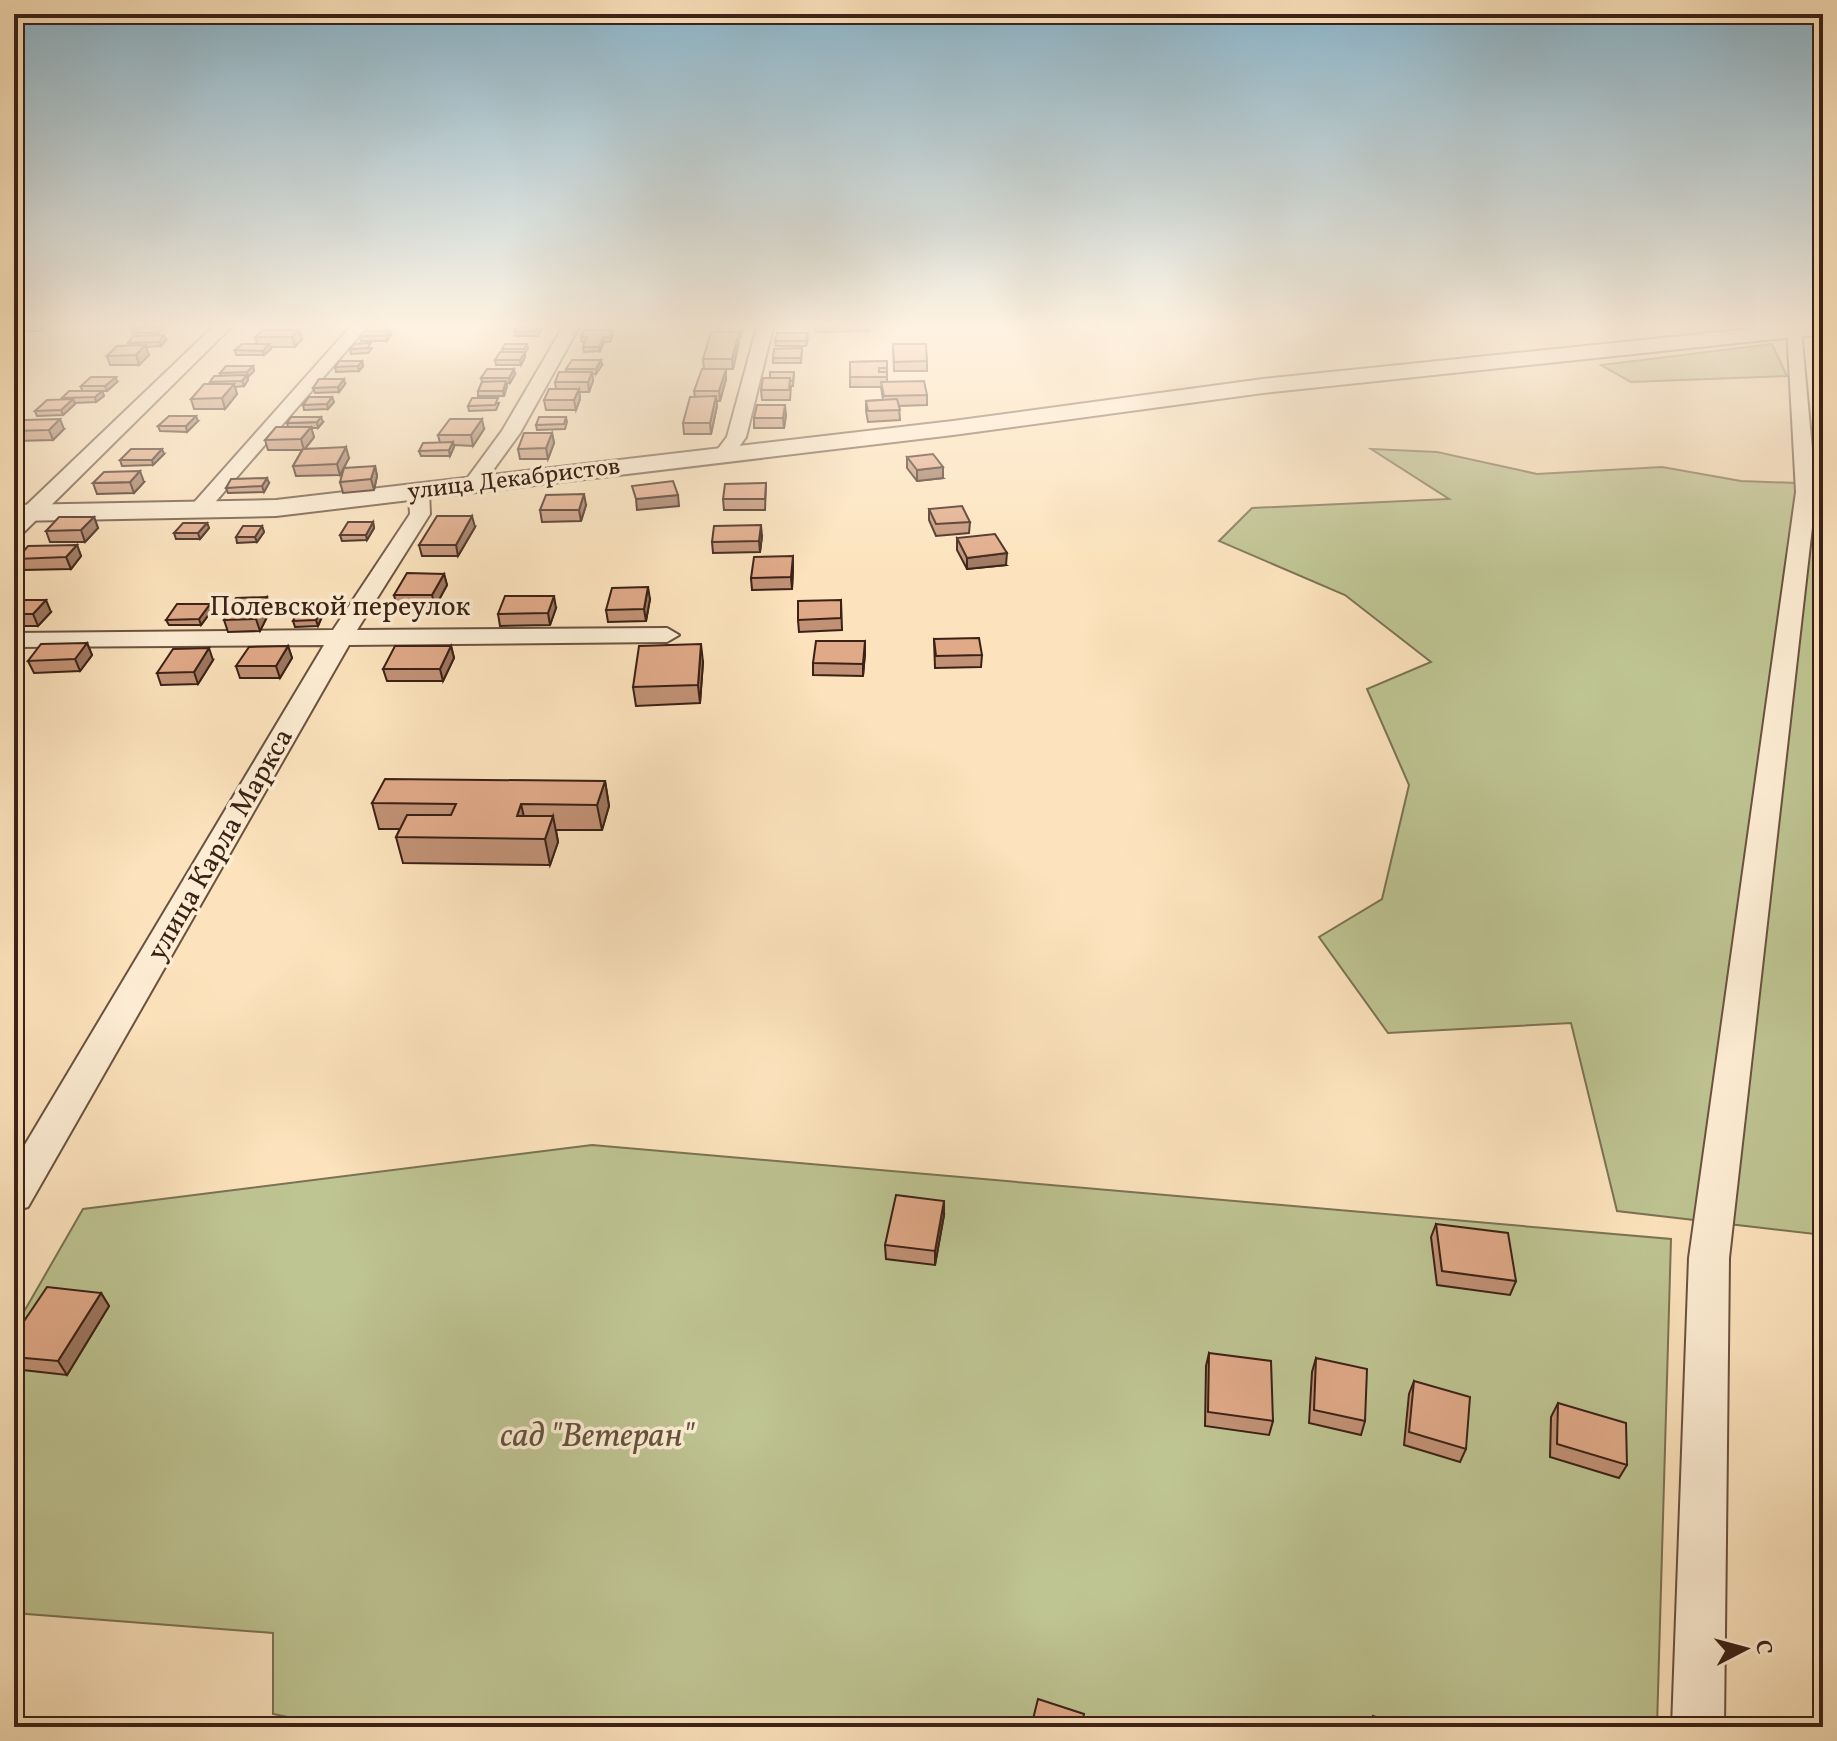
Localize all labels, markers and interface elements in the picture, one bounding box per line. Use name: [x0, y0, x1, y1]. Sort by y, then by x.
street label: улица Декабристов: [406, 450, 622, 510]
street label: Полевской переулок: [209, 588, 471, 627]
street label: улица Карла Маркса: [138, 721, 304, 969]
park label: сад "Ветеран": [500, 1414, 695, 1461]
north arrow: [1705, 1609, 1785, 1689]
text: С: [1746, 1639, 1779, 1656]

